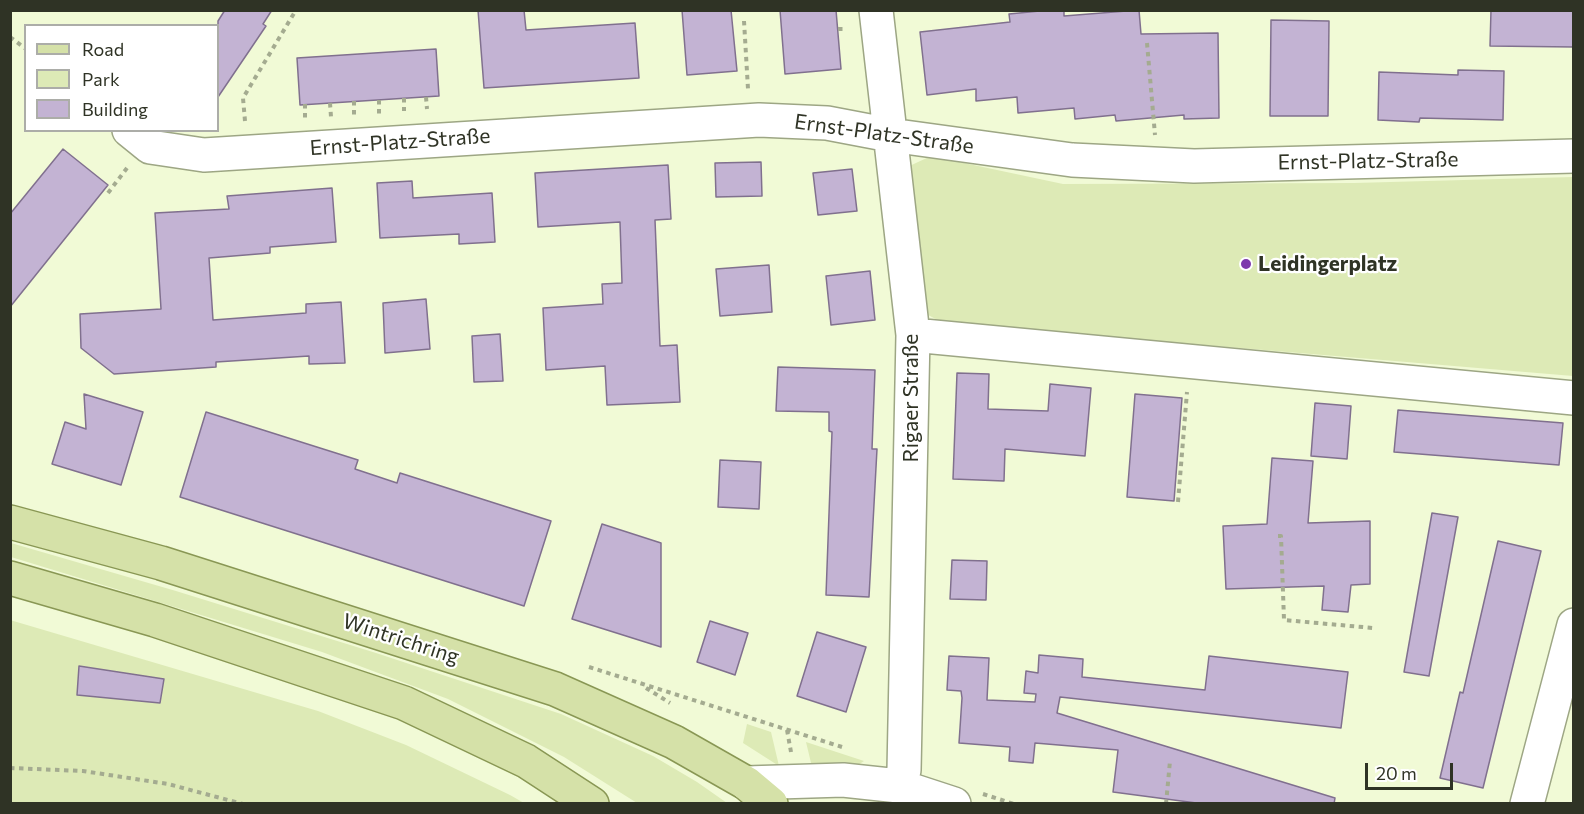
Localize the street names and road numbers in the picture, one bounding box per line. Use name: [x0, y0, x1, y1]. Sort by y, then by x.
street label: Ernst-Platz-Straße: [793, 109, 975, 159]
street label: Ernst-Platz-Straße: [309, 123, 491, 161]
street label: Ernst-Platz-Straße: [1277, 147, 1459, 175]
street label: Rigaer Straße: [898, 334, 924, 462]
street label: Wintrichring: [340, 608, 462, 670]

